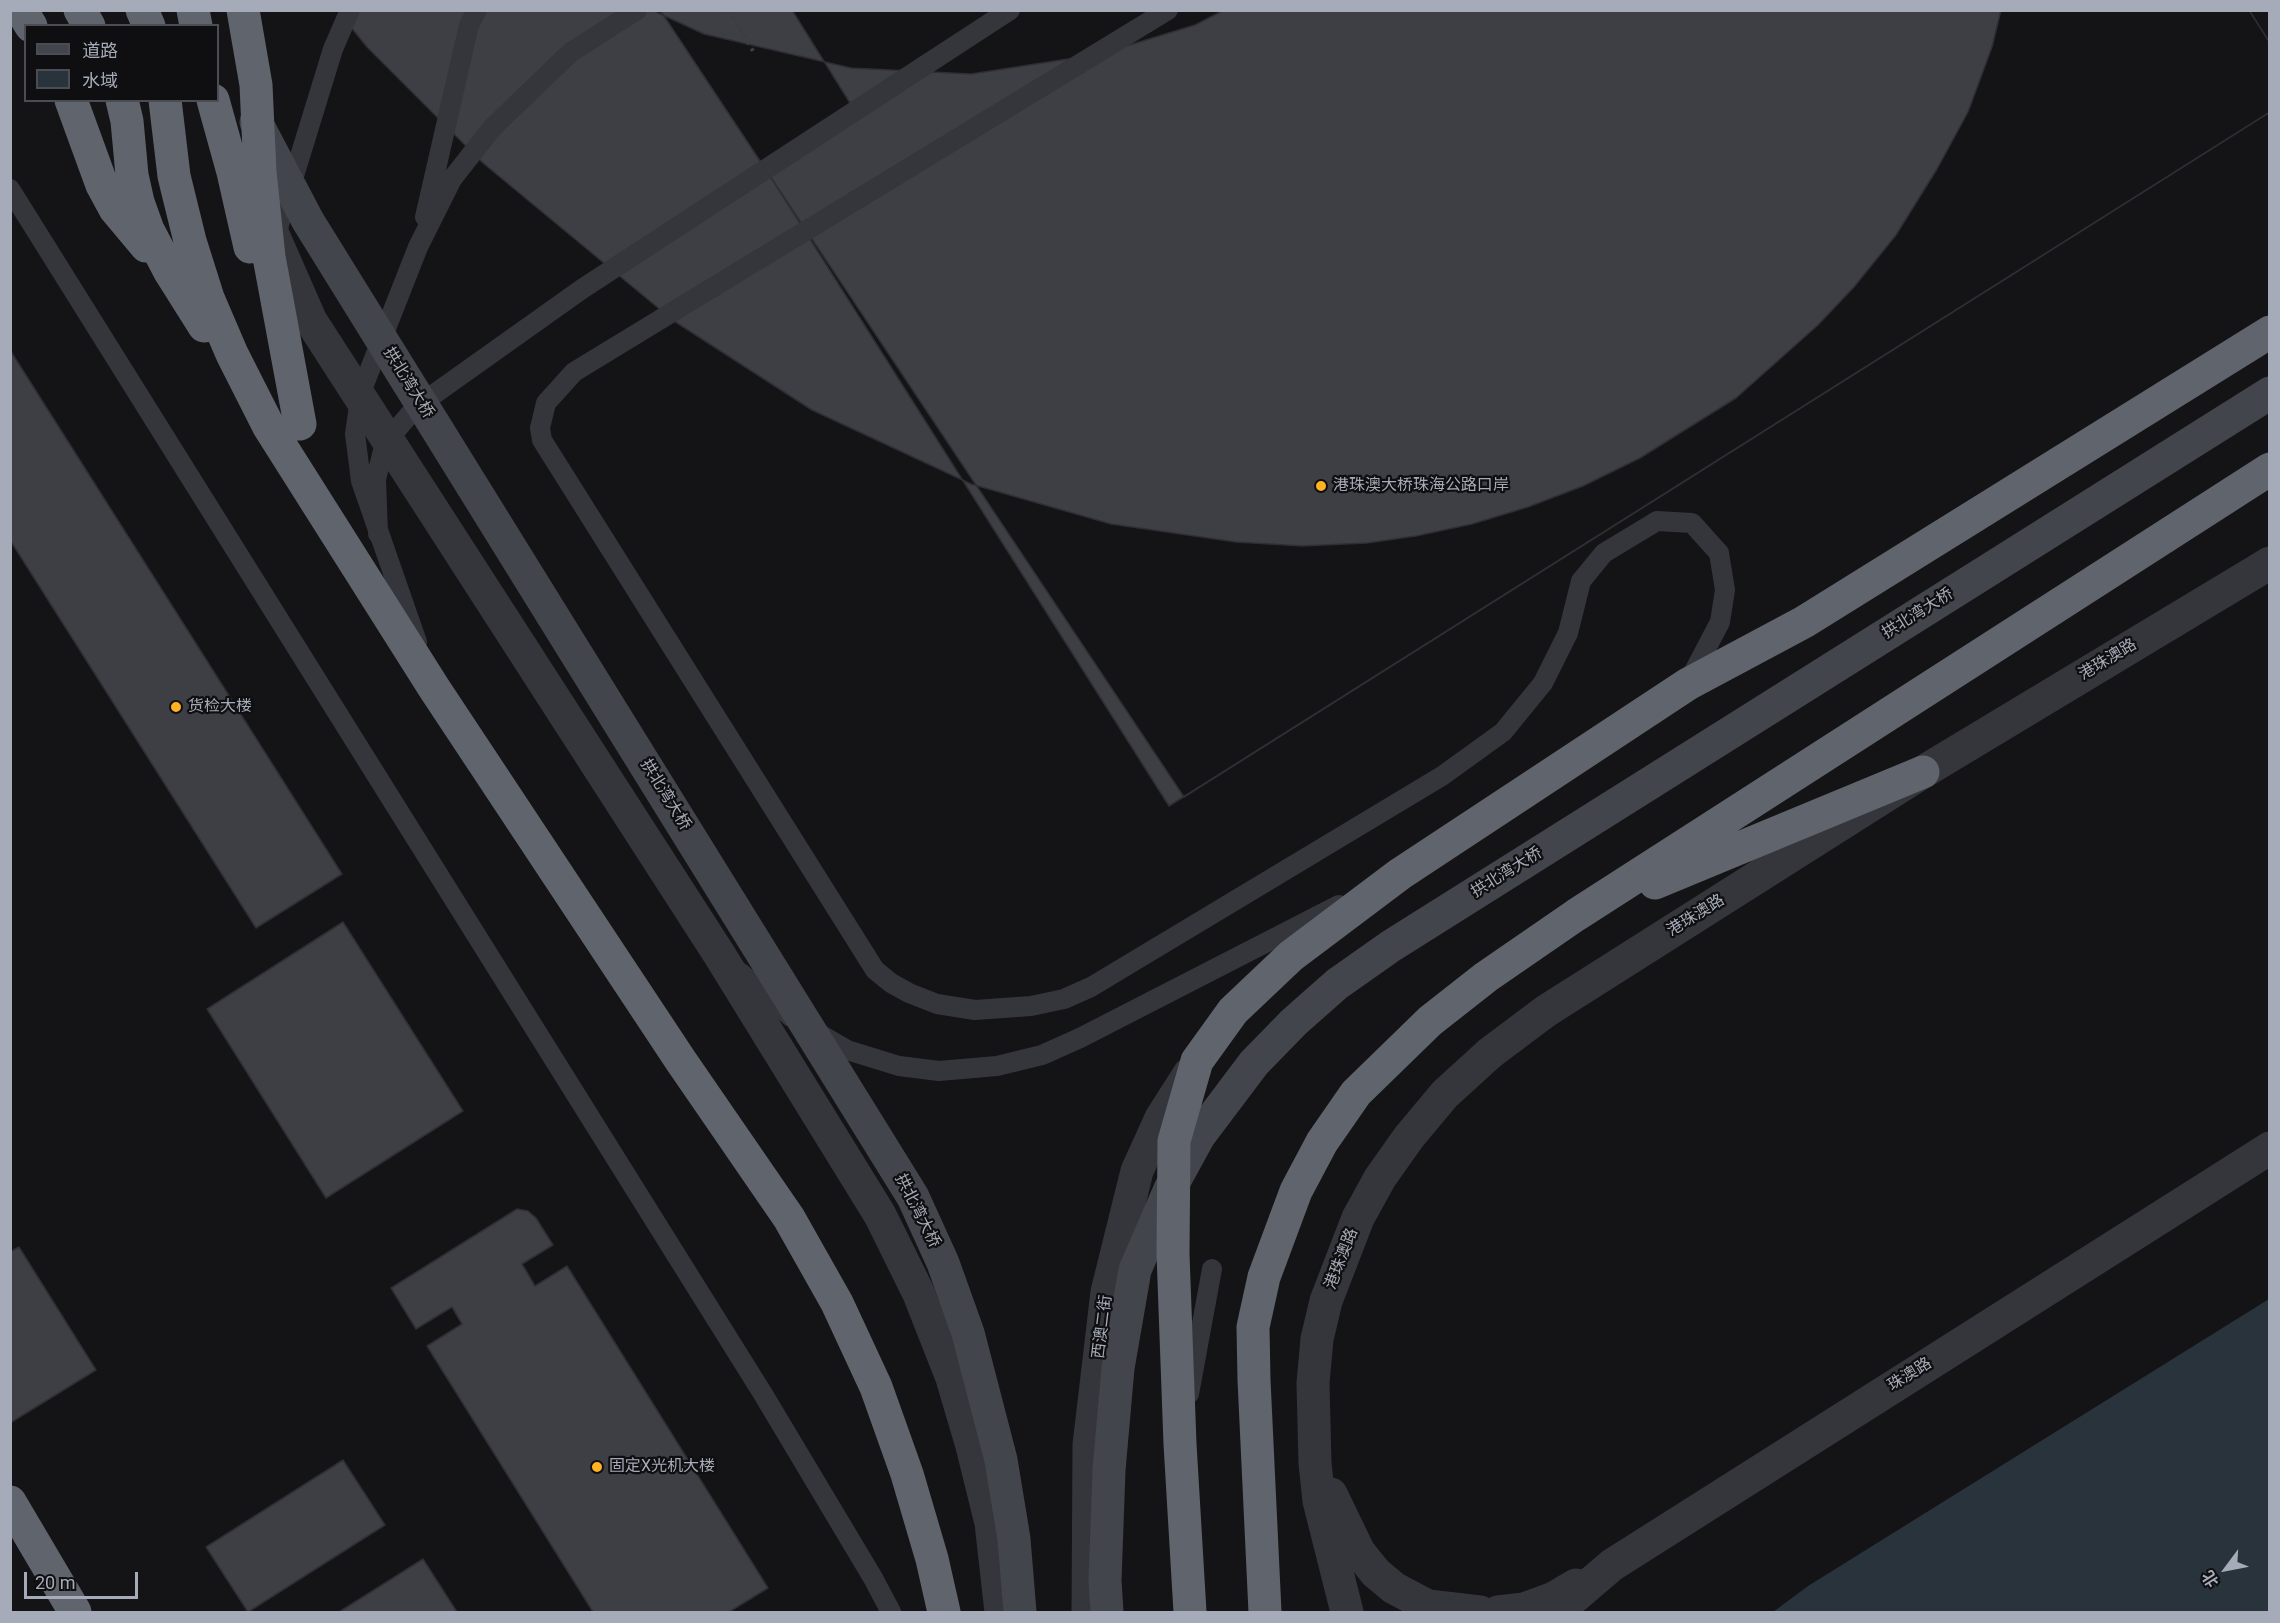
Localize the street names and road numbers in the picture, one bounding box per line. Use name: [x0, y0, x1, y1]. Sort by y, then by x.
street label: 拱北湾大桥: [379, 344, 437, 422]
street label: 拱北湾大桥: [1879, 585, 1957, 643]
street label: 港珠澳路: [2076, 635, 2140, 685]
street label: 拱北湾大桥: [636, 756, 694, 834]
street label: 拱北湾大桥: [1468, 844, 1546, 902]
street label: 港珠澳路: [1664, 891, 1728, 941]
street label: 拱北湾大桥: [890, 1171, 944, 1251]
street label: 港珠澳路: [1322, 1226, 1362, 1292]
street label: 西澳二街: [1090, 1294, 1116, 1360]
street label: 珠澳路: [1885, 1354, 1935, 1396]

